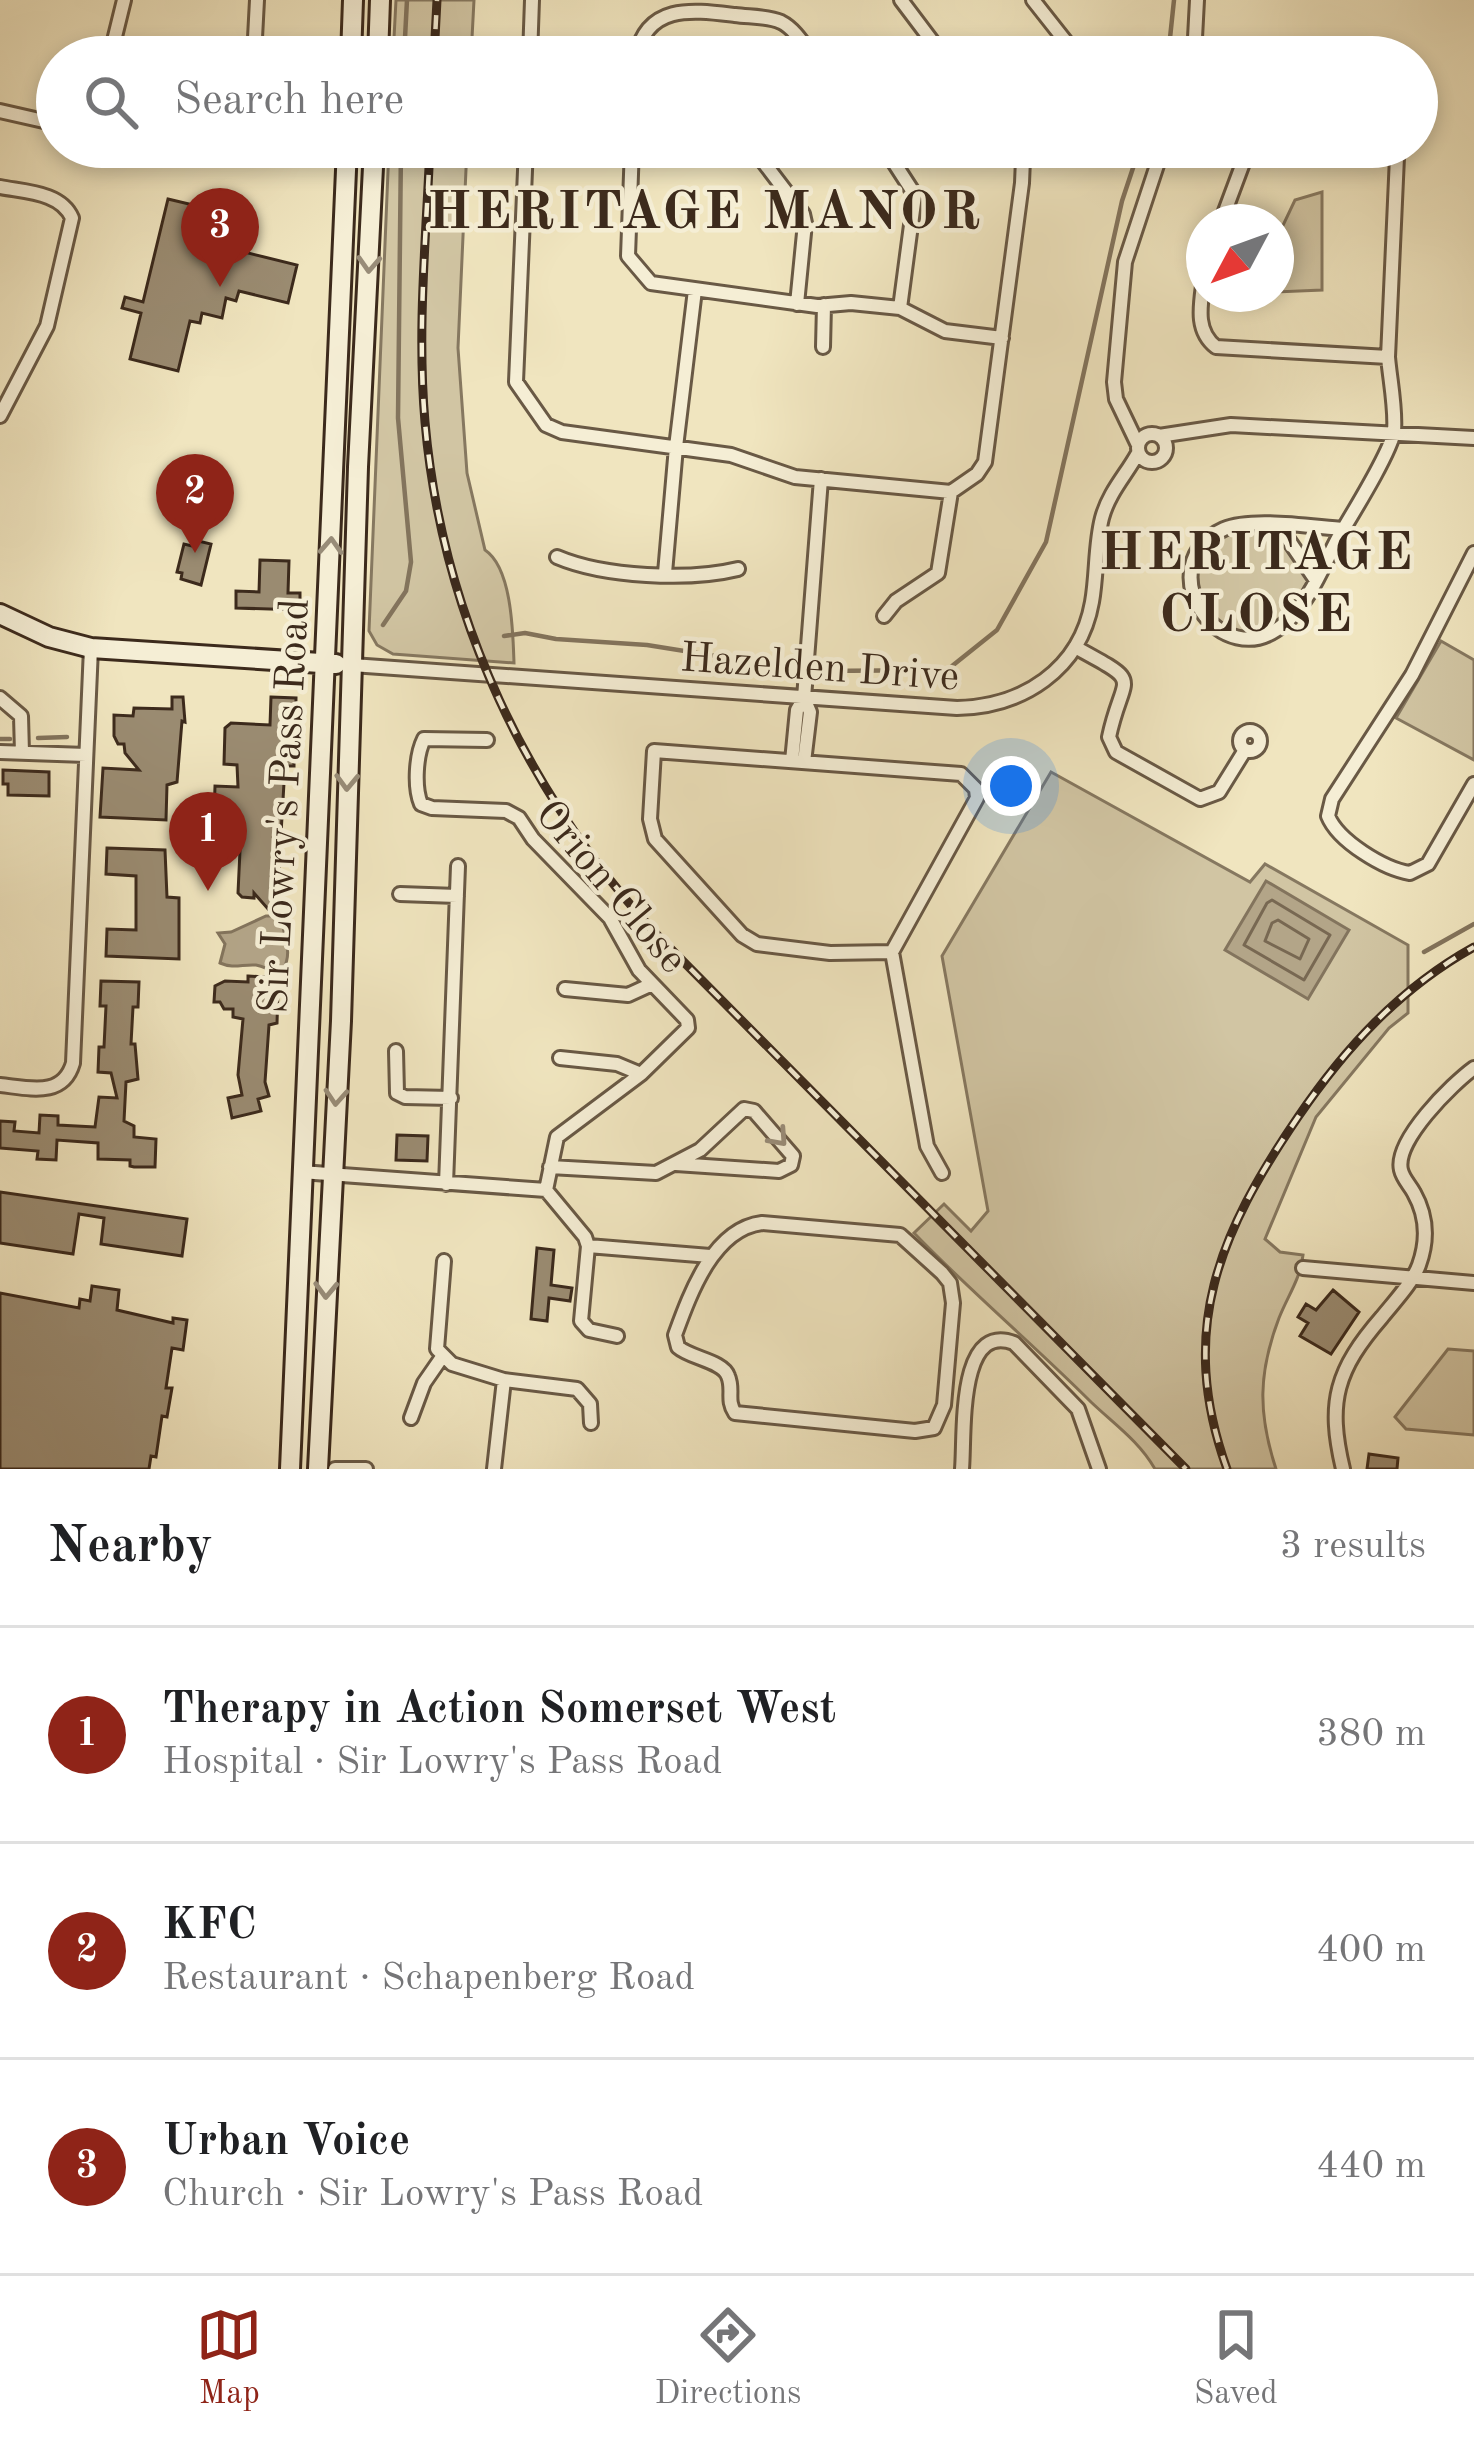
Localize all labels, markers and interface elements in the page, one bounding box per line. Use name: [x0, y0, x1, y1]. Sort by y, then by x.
search box: [36, 36, 1438, 168]
icon: search: [78, 69, 144, 135]
text: Search here: [174, 79, 404, 124]
district label: HERITAGE MANOR: [427, 187, 983, 241]
pin: 3: [181, 188, 259, 287]
north arrow: [1186, 204, 1294, 312]
one-way arrow: [356, 255, 382, 274]
pin: 2: [156, 454, 234, 553]
district label: HERITAGE CLOSE: [1098, 528, 1416, 644]
one-way arrow: [318, 536, 344, 555]
street label: Sir Lowry's Pass Road: [254, 597, 318, 1015]
street label: Hazelden Drive: [679, 638, 961, 700]
your location: [981, 756, 1041, 816]
one-way arrow: [335, 773, 361, 792]
pin: 1: [169, 792, 247, 891]
street label: Orion Close: [526, 793, 694, 982]
one-way arrow: [323, 1088, 349, 1107]
one-way arrow: [765, 1125, 786, 1146]
one-way arrow: [313, 1281, 339, 1300]
text: Nearby: [48, 1522, 213, 1573]
text: 3 results: [1280, 1527, 1426, 1566]
text: Therapy in Action Somerset West: [162, 1688, 836, 1733]
text: 1: [76, 1715, 98, 1754]
text: 380 m: [1316, 1715, 1426, 1754]
text: Hospital · Sir Lowry's Pass Road: [162, 1743, 722, 1782]
text: KFC: [162, 1904, 257, 1949]
text: 2: [76, 1931, 98, 1970]
text: 400 m: [1316, 1931, 1426, 1970]
text: Restaurant · Schapenberg Road: [162, 1959, 695, 1998]
text: Urban Voice: [162, 2120, 410, 2165]
text: 3: [76, 2147, 98, 2186]
text: 440 m: [1316, 2147, 1426, 2186]
text: Church · Sir Lowry's Pass Road: [162, 2175, 703, 2214]
tab: Map: [196, 2302, 262, 2415]
tab: Directions: [655, 2302, 801, 2415]
tab: Saved: [1194, 2302, 1278, 2415]

